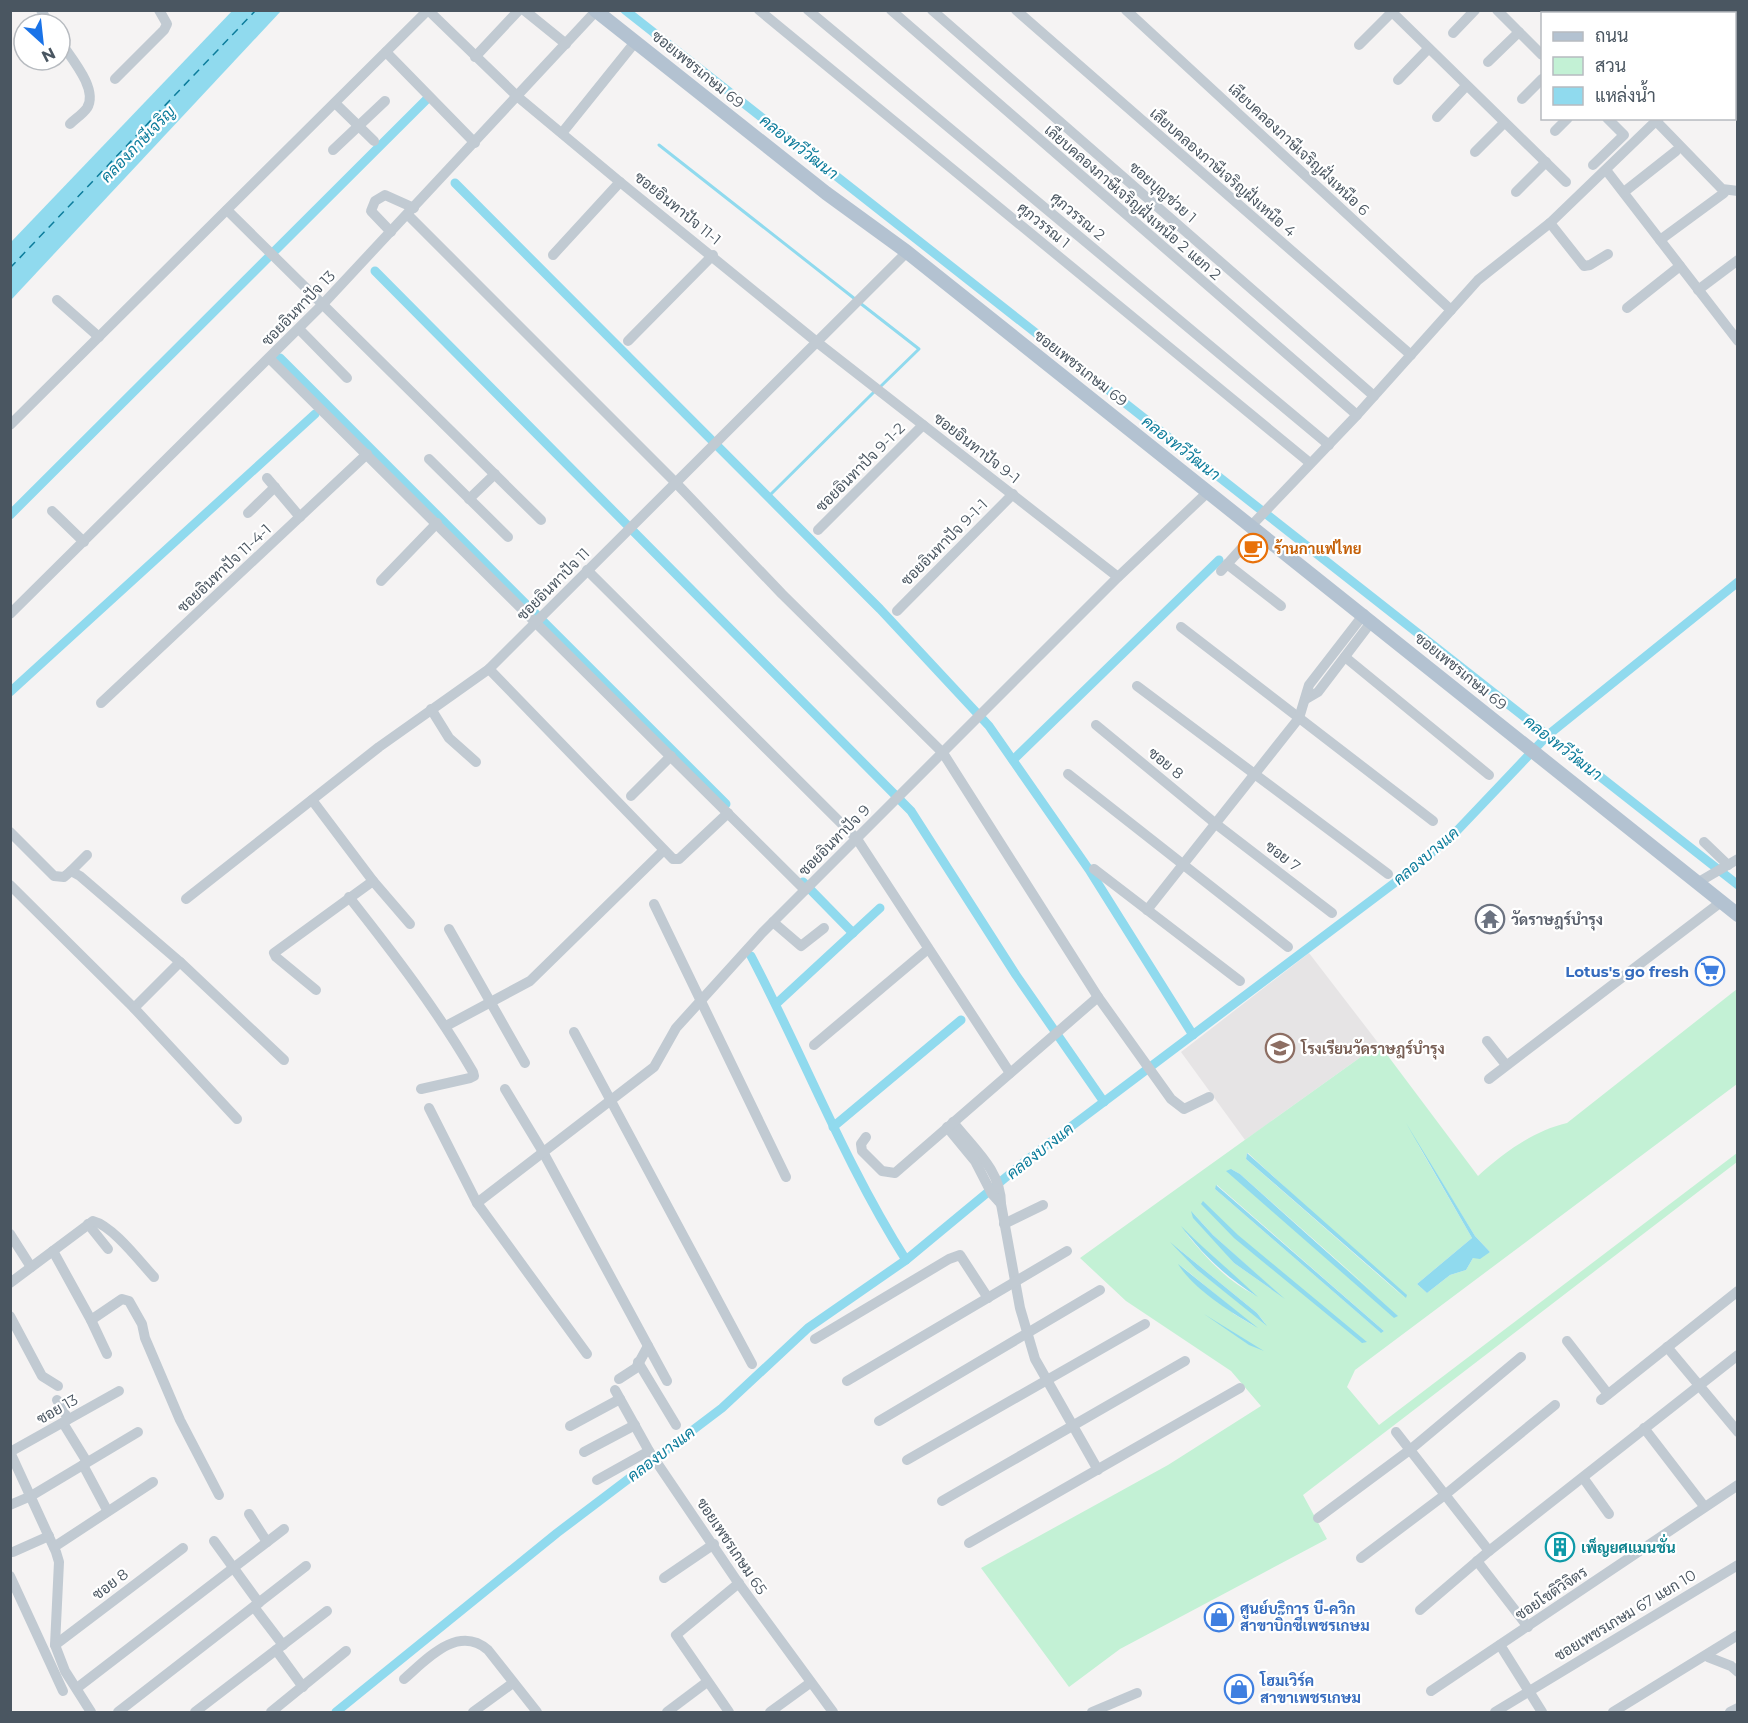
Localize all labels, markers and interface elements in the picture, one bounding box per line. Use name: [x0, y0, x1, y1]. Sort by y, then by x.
north arrow: [12, 12, 72, 72]
legend: [1541, 12, 1736, 120]
text: ถนน: [1595, 25, 1628, 47]
street label: ซอยเพชรเกษม 69: [648, 26, 748, 112]
text: N: [39, 44, 59, 66]
text: สวน: [1595, 55, 1626, 77]
street label: เลียบคลองภาษีเจริญฝั่งเหนือ 6: [1224, 75, 1377, 219]
text: แหล่งน้ำ: [1595, 80, 1656, 107]
water label: คลองภาษีเจริญ: [95, 100, 180, 186]
street label: เลียบคลองภาษีเจริญฝั่งเหนือ 4: [1146, 100, 1303, 241]
water label: คลองทวีวัฒนา: [756, 109, 843, 183]
street label: เลียบคลองภาษีเจริญฝั่งเหนือ 2 แยก 2: [1041, 117, 1228, 284]
street label: ซอยบุญช่วย 1: [1124, 157, 1201, 228]
street label: ซอยอินทาปัจ 11-1: [631, 167, 725, 249]
street label: ศุภวรรณ 2: [1046, 188, 1109, 246]
street label: ศุภวรรณ 1: [1013, 198, 1074, 254]
street label: ซอยอินทาปัจ 13: [257, 266, 339, 350]
street label: ซอยเพชรเกษม 69: [1031, 326, 1131, 410]
street label: ซอยอินทาปัจ 9-1: [930, 408, 1024, 488]
water label: คลองทวีวัฒนา: [1138, 410, 1225, 484]
street label: ซอยอินทาปัจ 9-1-2: [811, 418, 909, 516]
street label: ซอยอินทาปัจ 9-1-1: [897, 495, 991, 589]
street label: ซอยอินทาปัจ 11-4-1: [173, 520, 275, 616]
cafe icon: ร้านกาแฟไทย: [1237, 532, 1269, 564]
place label: ร้านกาแฟไทย: [1274, 539, 1362, 558]
street label: ซอยอินทาปัจ 11: [513, 544, 593, 624]
street label: ซอยเพชรเกษม 69: [1411, 628, 1511, 714]
water label: คลองทวีวัฒนา: [1520, 710, 1607, 784]
street label: ซอย 8: [1144, 743, 1188, 783]
street label: ซอยอินทาปัจ 9: [794, 800, 874, 880]
water label: คลองบางแค: [1389, 823, 1463, 889]
street label: ซอย 7: [1262, 836, 1304, 876]
temple icon: วัดราษฎร์บำรุง: [1474, 903, 1506, 935]
place label: วัดราษฎร์บำรุง: [1511, 910, 1603, 931]
supermarket icon: Lotus's go fresh: [1694, 955, 1726, 987]
place label: Lotus's go fresh: [1565, 962, 1689, 981]
school or university icon: โรงเรียนวัดราษฎร์บำรุง: [1264, 1032, 1296, 1064]
place label: โรงเรียนวัดราษฎร์บำรุง: [1300, 1038, 1445, 1060]
water label: คลองบางแค: [1003, 1119, 1077, 1183]
street label: ซอย 13: [33, 1390, 81, 1428]
water label: คลองบางแค: [623, 1422, 699, 1486]
street label: ซอยเพชรเกษม 65: [693, 1494, 771, 1598]
building icon: เพ็ญยศแมนชั่น: [1544, 1531, 1576, 1563]
place label: เพ็ญยศแมนชั่น: [1581, 1533, 1676, 1557]
street label: ซอยโชติวิจิตร: [1511, 1562, 1591, 1624]
street label: ซอย 8: [88, 1564, 132, 1604]
street label: ซอยเพชรเกษม 67 แยก 10: [1551, 1565, 1699, 1665]
place label: ศูนย์บริการ บี-ควิก สาขาบิ๊กซีเพชรเกษม: [1240, 1599, 1370, 1635]
shop icon: ศูนย์บริการ บี-ควิก สาขาบิ๊กซีเพชรเกษม: [1203, 1601, 1235, 1633]
place label: โฮมเวิร์ค สาขาเพชรเกษม: [1259, 1670, 1361, 1707]
shop icon: โฮมเวิร์ค สาขาเพชรเกษม: [1223, 1673, 1255, 1705]

